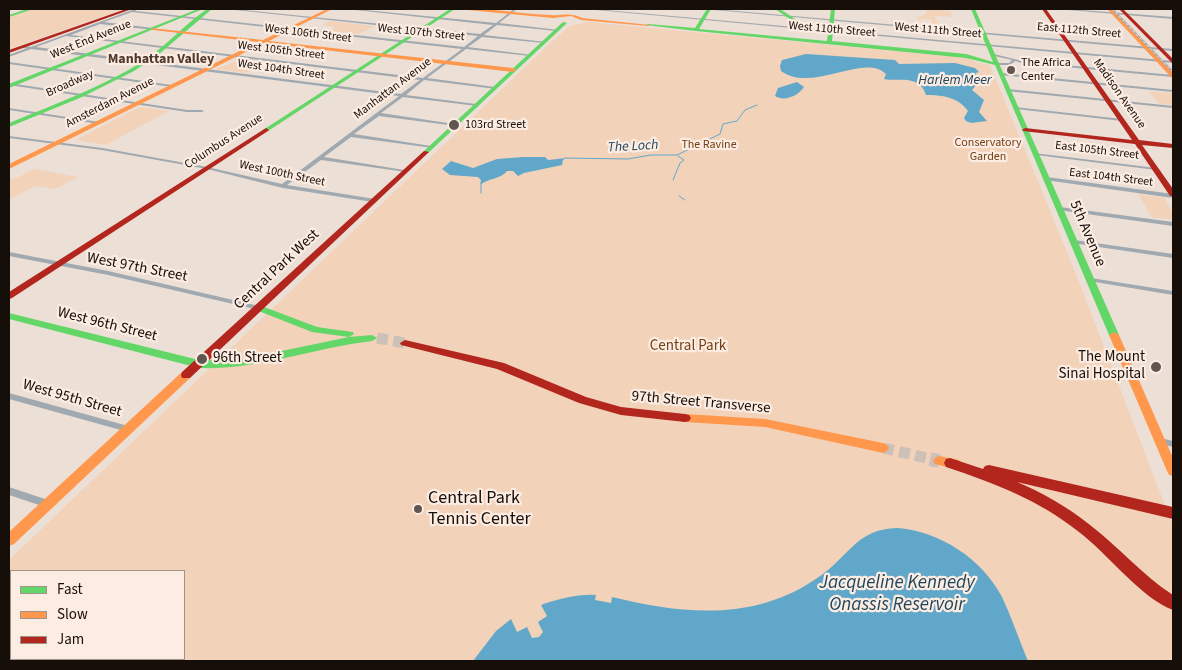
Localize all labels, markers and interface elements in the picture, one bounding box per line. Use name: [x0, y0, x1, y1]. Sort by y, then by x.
street label: West End Avenue: [49, 17, 133, 63]
street label: West 110th Street: [788, 19, 876, 41]
street label: West 111th Street: [894, 20, 982, 42]
street label: East 112th Street: [1036, 20, 1122, 42]
street label: West 107th Street: [377, 21, 465, 45]
street label: West 106th Street: [264, 22, 352, 46]
street label: West 105th Street: [237, 39, 325, 63]
district label: Manhattan Valley: [108, 52, 214, 68]
street label: Manhattan Avenue: [351, 55, 435, 123]
place label: The Africa Center: [1021, 56, 1071, 84]
street label: Madison Avenue: [1090, 56, 1148, 132]
street label: West 104th Street: [237, 57, 325, 83]
marker: The Africa Center: [1005, 64, 1017, 76]
street label: Broadway: [44, 67, 96, 101]
water label: Harlem Meer: [918, 73, 992, 89]
street label: Amsterdam Avenue: [63, 75, 157, 131]
street label: Columbus Avenue: [182, 111, 266, 173]
marker: 103rd Street: [447, 118, 461, 132]
place label: 103rd Street: [465, 118, 526, 132]
park label: Conservatory Garden: [954, 136, 1022, 164]
water label: The Loch: [607, 137, 659, 157]
park label: The Ravine: [681, 138, 737, 152]
street label: East 105th Street: [1054, 139, 1140, 163]
street label: West 100th Street: [238, 158, 326, 190]
street label: East 104th Street: [1068, 166, 1154, 190]
street label: 5th Avenue: [1065, 198, 1109, 270]
street label: Central Park West: [231, 226, 323, 314]
street label: West 97th Street: [85, 249, 189, 287]
street label: West 96th Street: [55, 304, 159, 346]
park label: Central Park: [650, 338, 726, 356]
place label: The Mount Sinai Hospital: [1059, 349, 1145, 384]
place label: 96th Street: [213, 350, 282, 368]
marker: 96th Street: [195, 352, 209, 366]
marker: The Mount Sinai Hospital: [1149, 360, 1163, 374]
street label: West 95th Street: [20, 376, 124, 422]
street label: 97th Street Transverse: [631, 388, 771, 418]
place label: Central Park Tennis Center: [428, 488, 531, 530]
marker: Central Park Tennis Center: [412, 503, 424, 515]
legend: [10, 570, 185, 660]
water label: Jacqueline Kennedy Onassis Reservoir: [819, 573, 975, 617]
text: Fast: [57, 579, 83, 600]
text: Slow: [57, 604, 88, 625]
text: Jam: [57, 629, 84, 650]

